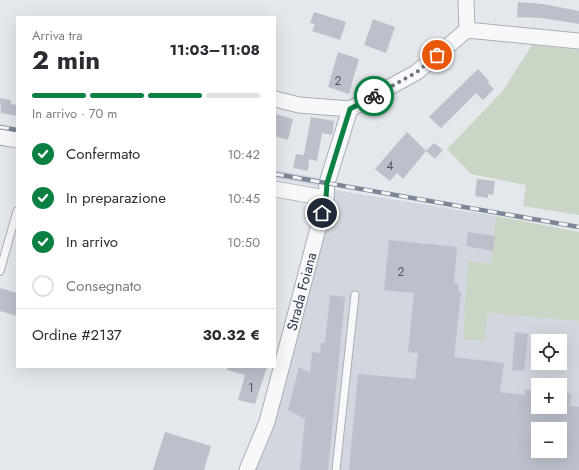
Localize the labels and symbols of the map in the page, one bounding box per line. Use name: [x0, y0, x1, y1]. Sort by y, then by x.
pin: [420, 38, 454, 72]
house number: 2: [335, 72, 342, 90]
courier: [354, 76, 394, 116]
house number: 4: [387, 157, 394, 175]
pin: [305, 196, 339, 230]
street label: Strada Foiana: [281, 250, 321, 333]
house number: 2: [398, 263, 405, 281]
house number: 1: [248, 379, 254, 397]

